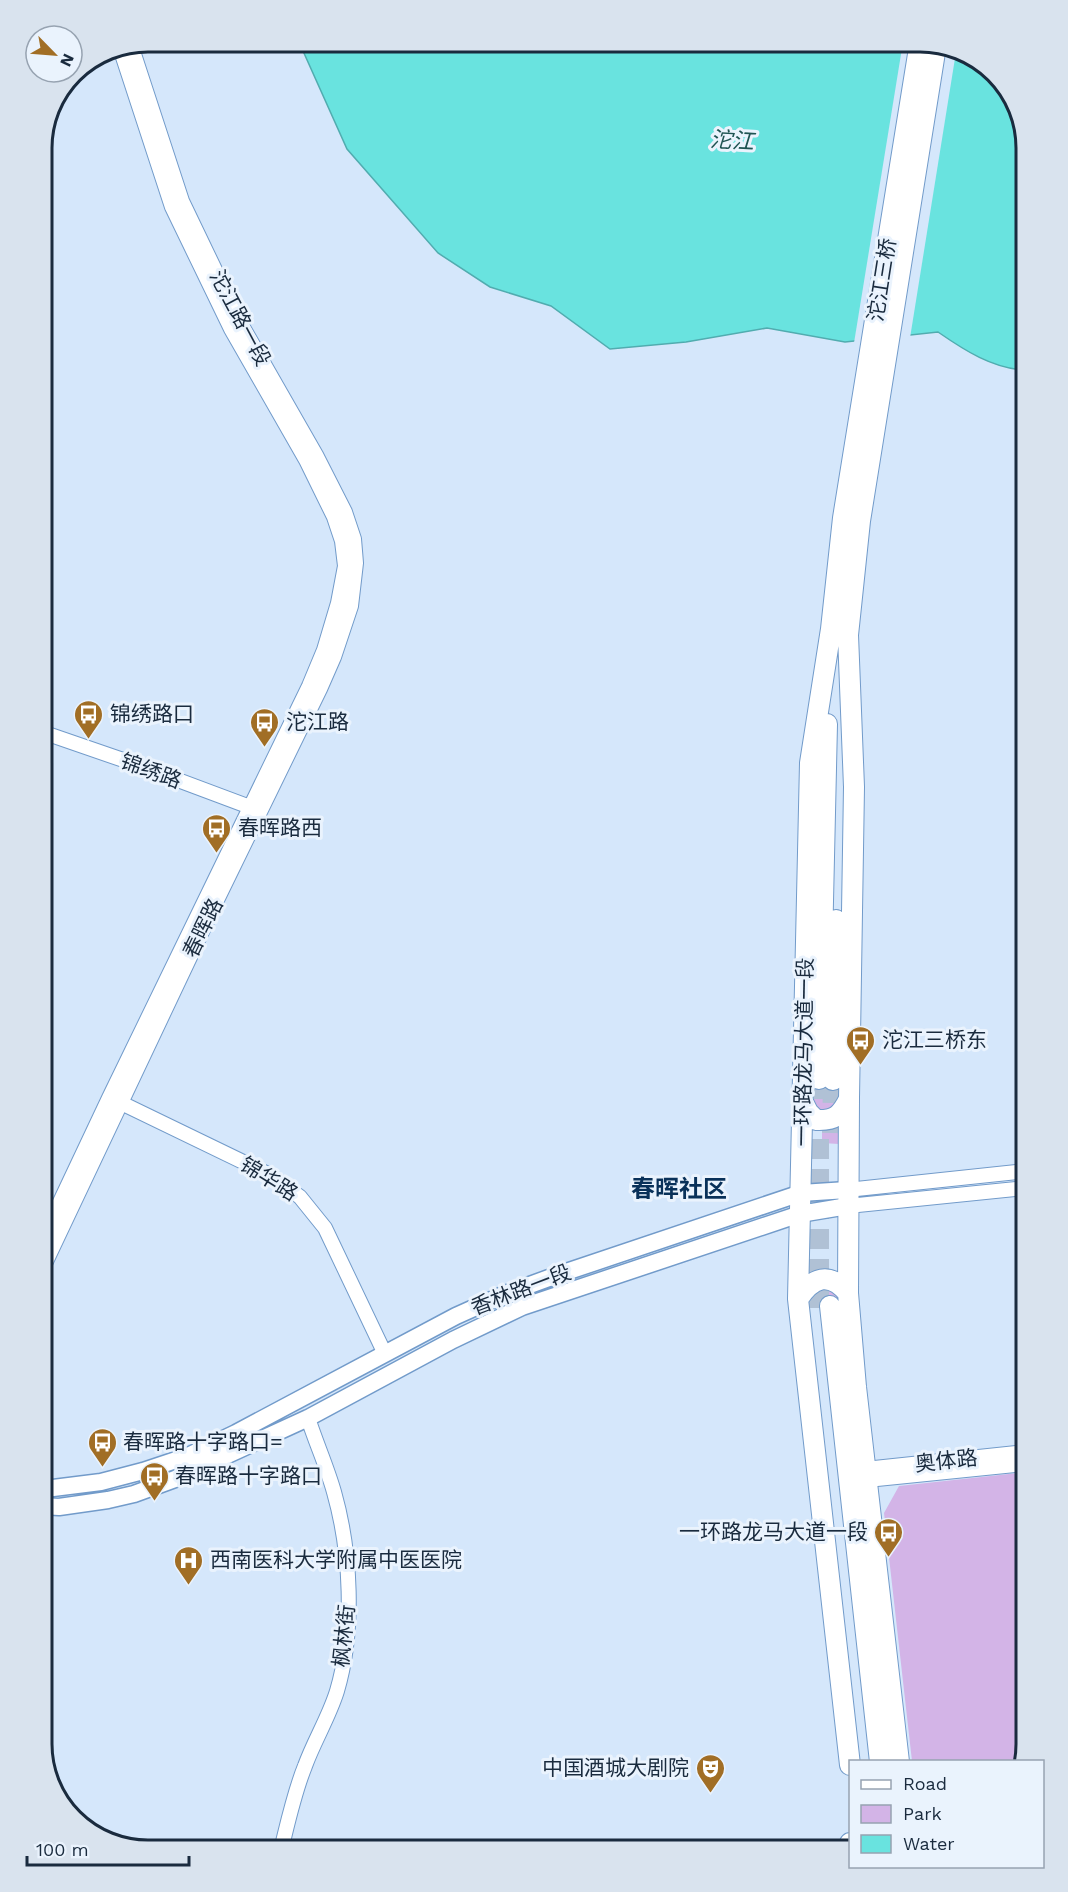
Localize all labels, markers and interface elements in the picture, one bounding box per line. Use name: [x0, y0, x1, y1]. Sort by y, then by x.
north arrow: [24, 24, 84, 84]
text: N: [56, 51, 78, 70]
water label: 沱江: [709, 127, 757, 154]
street label: 沱江三桥: [863, 236, 900, 323]
street label: 沱江路一段: [205, 266, 276, 370]
bus stop icon: 锦绣路口: [73, 698, 105, 740]
place label: 锦绣路口: [110, 701, 194, 726]
bus stop icon: 沱江路: [249, 706, 281, 748]
place label: 沱江路: [286, 709, 349, 734]
street label: 锦绣路: [117, 748, 185, 793]
bus stop icon: 春晖路西: [201, 812, 233, 854]
place label: 春晖路西: [238, 815, 322, 840]
street label: 春晖路: [178, 894, 228, 962]
street label: 一环路龙马大道一段: [789, 957, 818, 1147]
bus stop icon: 沱江三桥东: [845, 1024, 877, 1066]
place label: 沱江三桥东: [882, 1027, 987, 1052]
street label: 锦华路: [236, 1151, 303, 1206]
district label: 春晖社区: [631, 1175, 727, 1203]
street label: 香林路一段: [467, 1259, 574, 1320]
bus stop icon: 春晖路十字路口=: [86, 1426, 118, 1468]
place label: 春晖路十字路口=: [123, 1429, 283, 1454]
street label: 奥体路: [913, 1445, 979, 1476]
bus stop icon: 春晖路十字路口: [138, 1460, 170, 1502]
place label: 春晖路十字路口: [175, 1463, 322, 1488]
bus stop icon: 一环路龙马大道一段: [873, 1516, 905, 1558]
place label: 一环路龙马大道一段: [679, 1519, 868, 1544]
hospital icon: 西南医科大学附属中医医院: [173, 1544, 205, 1586]
place label: 西南医科大学附属中医医院: [210, 1547, 462, 1572]
street label: 枫林街: [328, 1603, 359, 1669]
theatre icon: 中国酒城大剧院: [694, 1752, 726, 1794]
place label: 中国酒城大剧院: [542, 1755, 689, 1780]
legend: [849, 1760, 1044, 1868]
text: Road: [903, 1773, 947, 1794]
text: Park: [903, 1803, 942, 1824]
scale bar: [27, 1829, 189, 1867]
text: Water: [903, 1833, 955, 1854]
text: 100 m: [36, 1839, 89, 1860]

